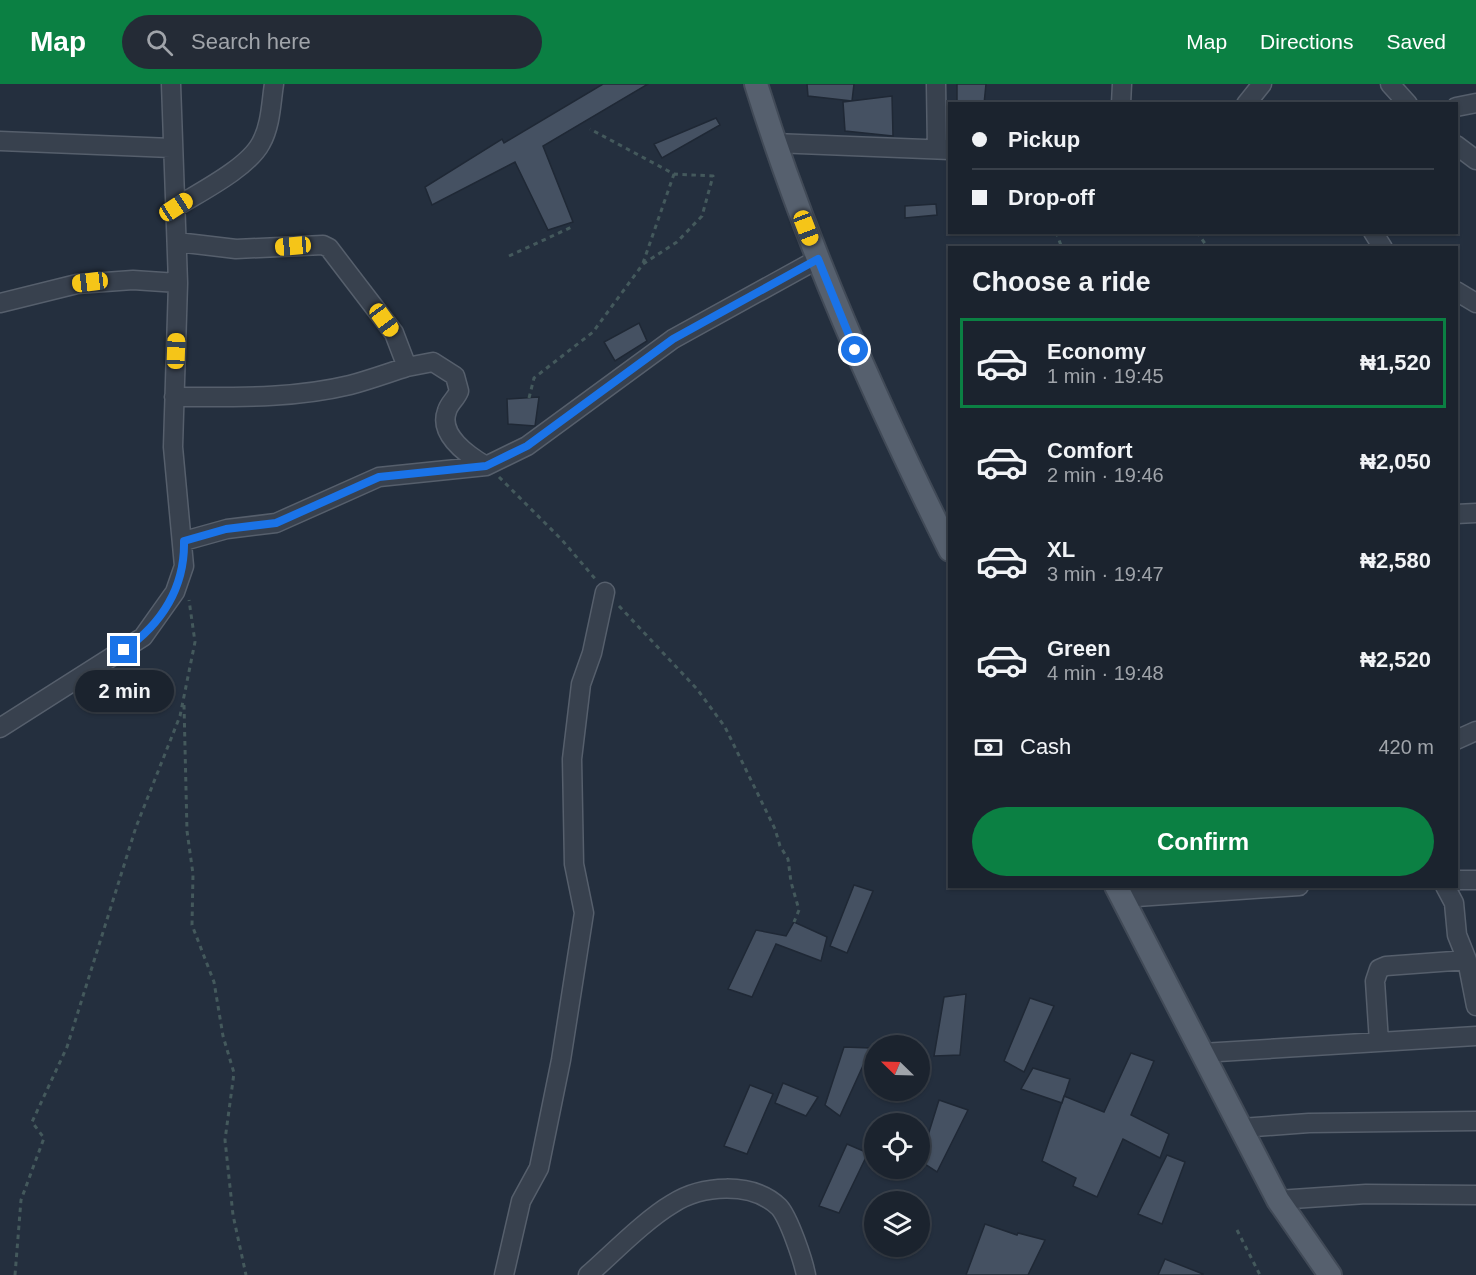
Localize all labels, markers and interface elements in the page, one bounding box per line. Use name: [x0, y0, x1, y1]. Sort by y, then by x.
search box: [122, 15, 542, 69]
text: Map: [30, 26, 86, 57]
icon: search: [143, 26, 176, 59]
text: Search here: [191, 29, 311, 54]
text: Map: [1186, 30, 1227, 53]
text: Directions: [1260, 30, 1353, 53]
text: Saved: [1386, 30, 1446, 53]
text: Pickup: [1008, 127, 1080, 152]
text: Drop-off: [1008, 185, 1095, 210]
car: [156, 190, 196, 224]
car: [791, 208, 821, 248]
car: [274, 235, 312, 257]
text: Choose a ride: [972, 267, 1151, 297]
car: [71, 271, 109, 293]
car: [366, 300, 402, 340]
car: [166, 333, 186, 369]
route start: [841, 336, 868, 363]
icon: car: [975, 336, 1029, 390]
text: Economy: [1047, 339, 1146, 364]
text: ₦1,520: [1360, 350, 1431, 375]
text: 1 min · 19:45: [1047, 365, 1164, 387]
icon: car: [975, 435, 1029, 489]
text: Comfort: [1047, 438, 1133, 463]
text: ₦2,050: [1360, 449, 1431, 474]
text: 2 min · 19:46: [1047, 464, 1164, 486]
icon: car: [975, 534, 1029, 588]
text: XL: [1047, 537, 1075, 562]
text: ₦2,580: [1360, 548, 1431, 573]
text: 3 min · 19:47: [1047, 563, 1164, 585]
icon: car: [975, 633, 1029, 687]
route end: [110, 636, 137, 663]
text: Green: [1047, 636, 1111, 661]
text: ₦2,520: [1360, 647, 1431, 672]
text: 4 min · 19:48: [1047, 662, 1164, 684]
callout: 2 min: [74, 671, 174, 713]
text: 2 min: [98, 680, 151, 702]
icon: cash: [972, 731, 1005, 764]
text: Cash: [1020, 734, 1071, 759]
text: 420 m: [1378, 736, 1434, 758]
button: Confirm: [972, 807, 1434, 876]
north arrow: [864, 1035, 930, 1101]
map controls: [864, 1035, 930, 1257]
button: locate: [864, 1113, 930, 1179]
button: layers: [864, 1191, 930, 1257]

